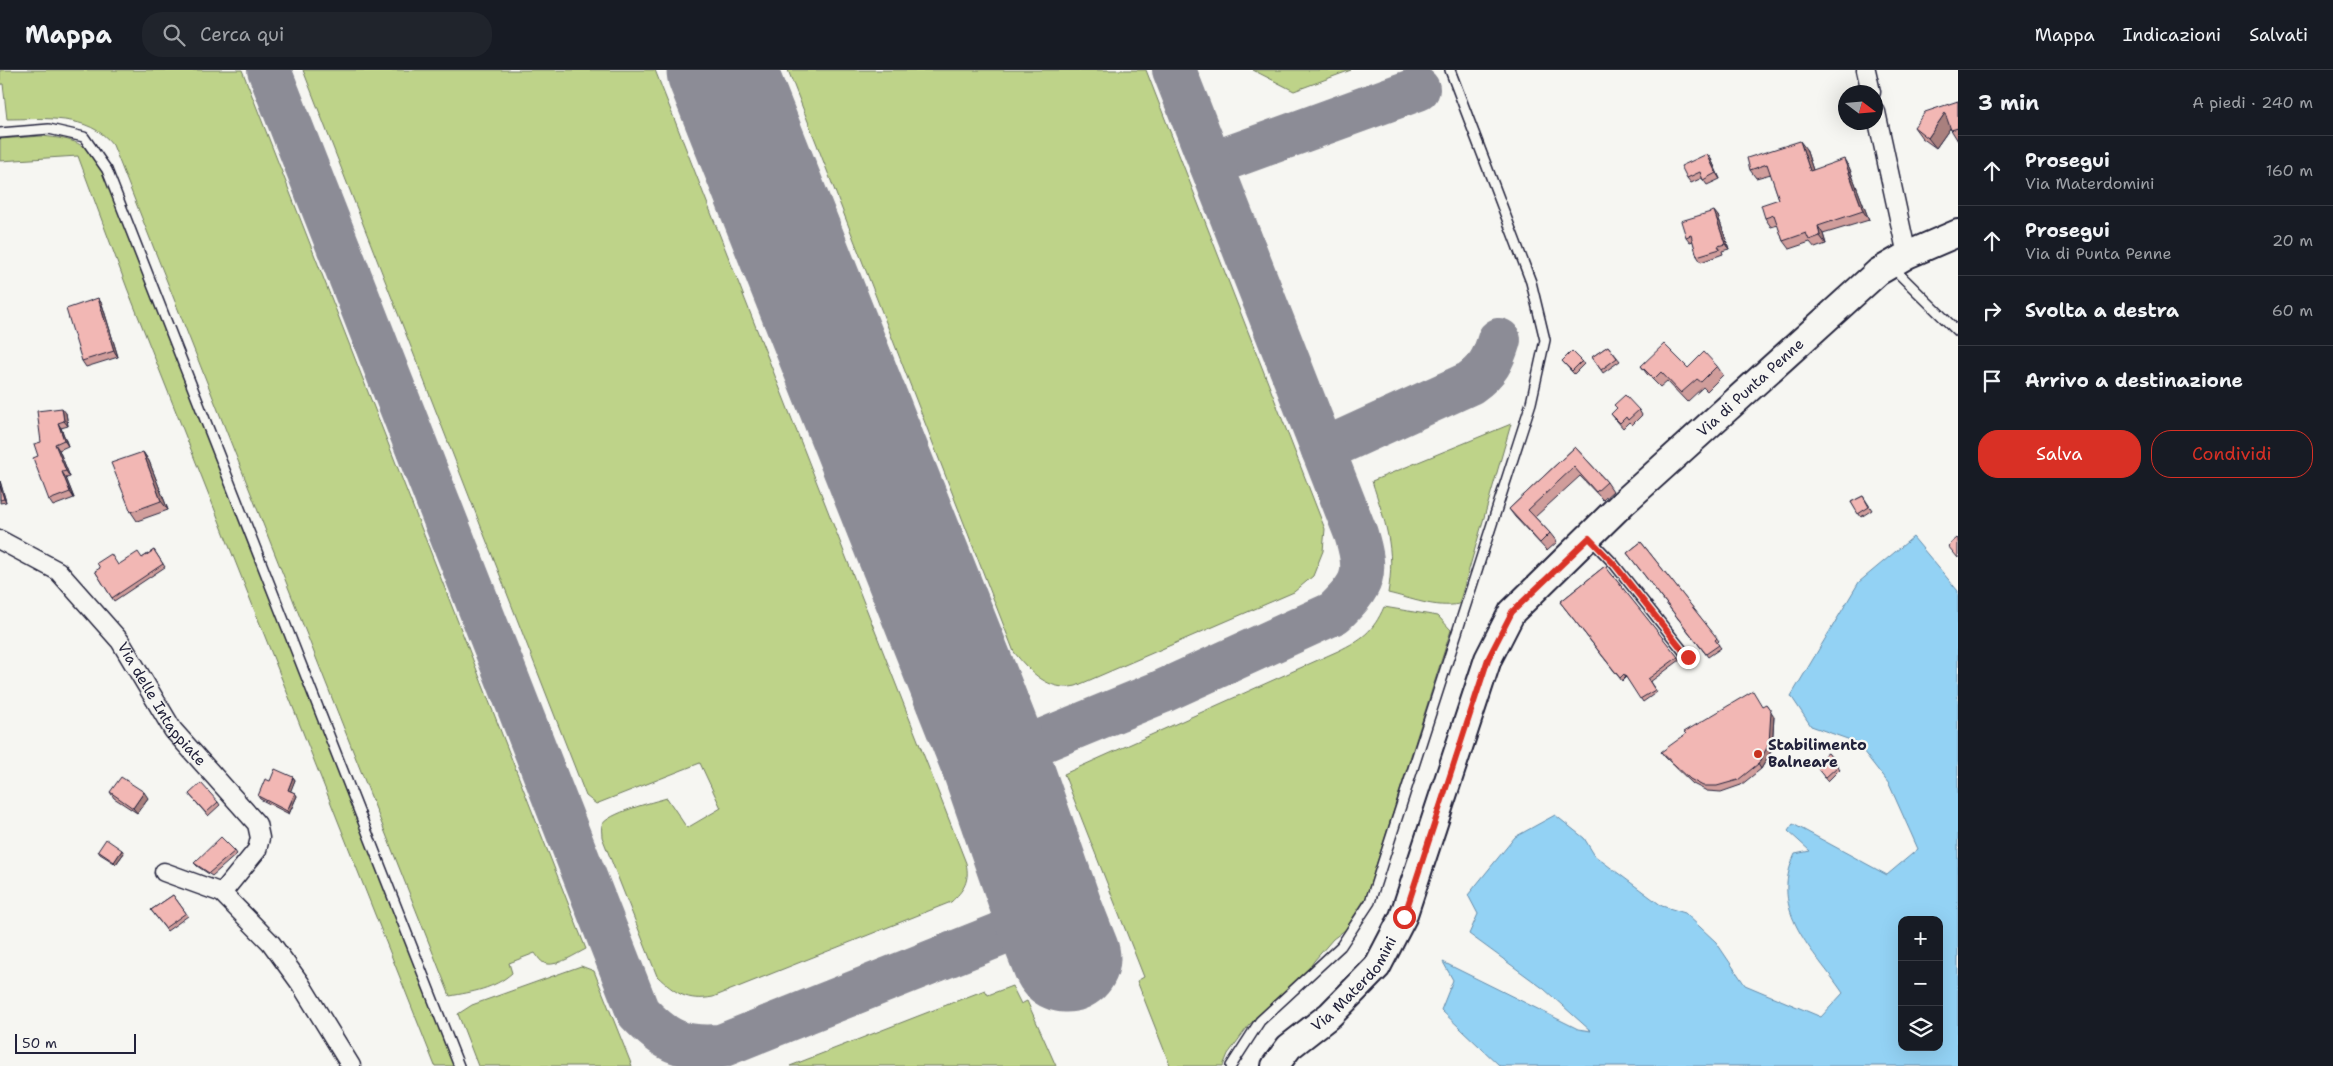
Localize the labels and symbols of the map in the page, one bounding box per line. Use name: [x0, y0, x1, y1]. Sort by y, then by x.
north arrow: [1838, 85, 1883, 130]
street label: Via di Punta Penne: [1693, 334, 1808, 441]
street label: Via delle Intappiate: [113, 638, 211, 770]
route end: [1677, 646, 1700, 669]
place label: Stabilimento Balneare: [1768, 735, 1867, 772]
marker: Stabilimento Balneare: [1752, 748, 1764, 760]
route start: [1393, 906, 1416, 929]
street label: Via Materdomini: [1307, 933, 1401, 1036]
scale bar: [15, 1031, 136, 1054]

